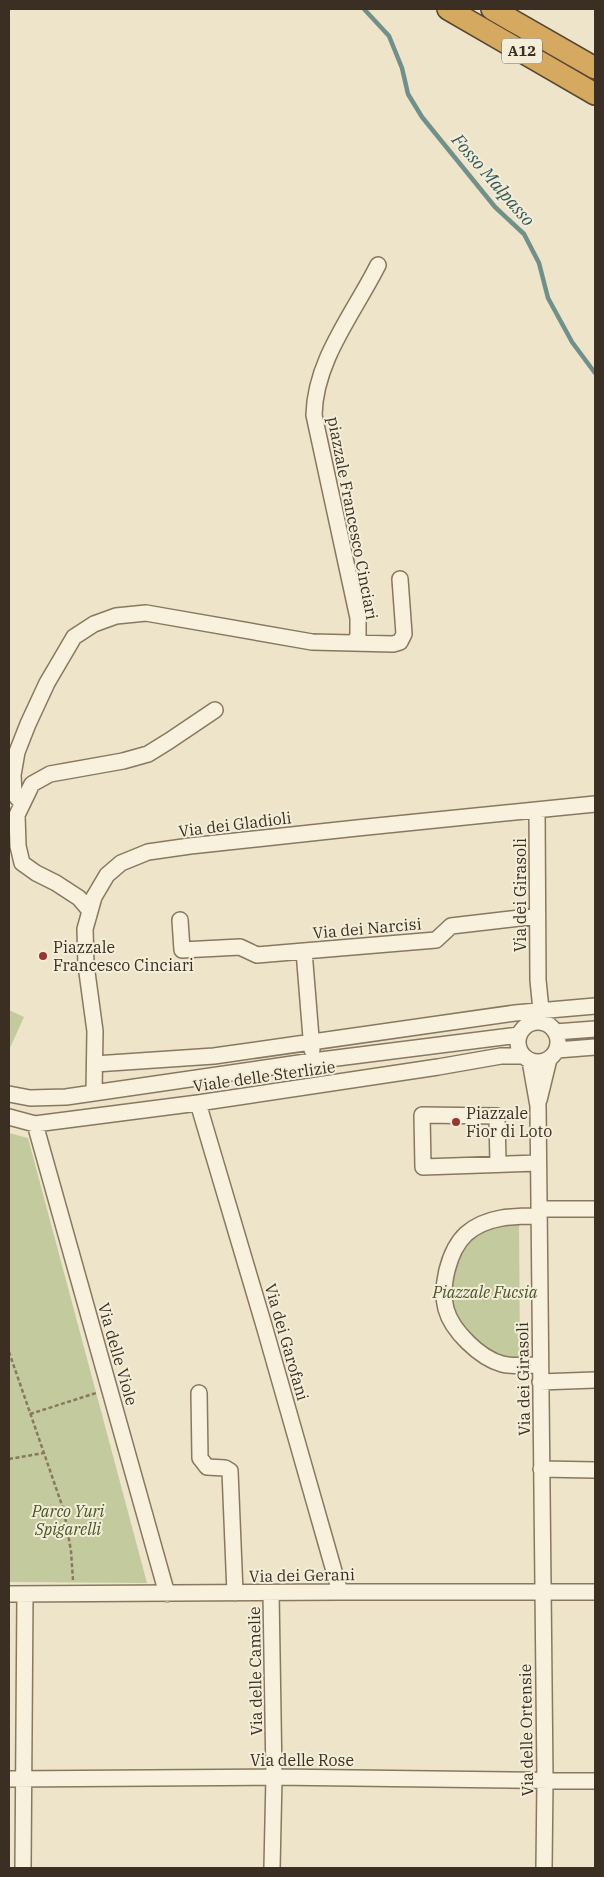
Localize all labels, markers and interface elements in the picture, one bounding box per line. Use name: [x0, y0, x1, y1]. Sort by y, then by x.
road number: A12: [502, 38, 542, 64]
water label: Fosso Malpasso: [446, 128, 540, 231]
street label: piazzale Francesco Cinciari: [323, 415, 383, 621]
street label: Via dei Gladioli: [177, 807, 293, 841]
street label: Via dei Girasoli: [510, 838, 530, 952]
street label: Via dei Narcisi: [312, 913, 422, 943]
place label: Piazzale Francesco Cinciari: [53, 937, 194, 975]
marker: Piazzale Francesco Cinciari: [37, 950, 49, 962]
street label: Viale delle Sterlizie: [191, 1056, 337, 1096]
place label: Piazzale Fior di Loto: [466, 1103, 552, 1141]
marker: Piazzale Fior di Loto: [450, 1116, 462, 1128]
street label: Via dei Garofani: [261, 1281, 313, 1403]
park label: Piazzale Fucsia: [431, 1282, 538, 1302]
street label: Via delle Viole: [94, 1300, 142, 1408]
street label: Via dei Girasoli: [512, 1322, 534, 1436]
park label: Parco Yuri Spigarelli: [31, 1501, 104, 1539]
street label: Via dei Gerani: [249, 1564, 355, 1586]
street label: Via delle Camelie: [244, 1606, 266, 1736]
street label: Via delle Ortensie: [515, 1664, 537, 1796]
street label: Via delle Rose: [250, 1750, 354, 1770]

